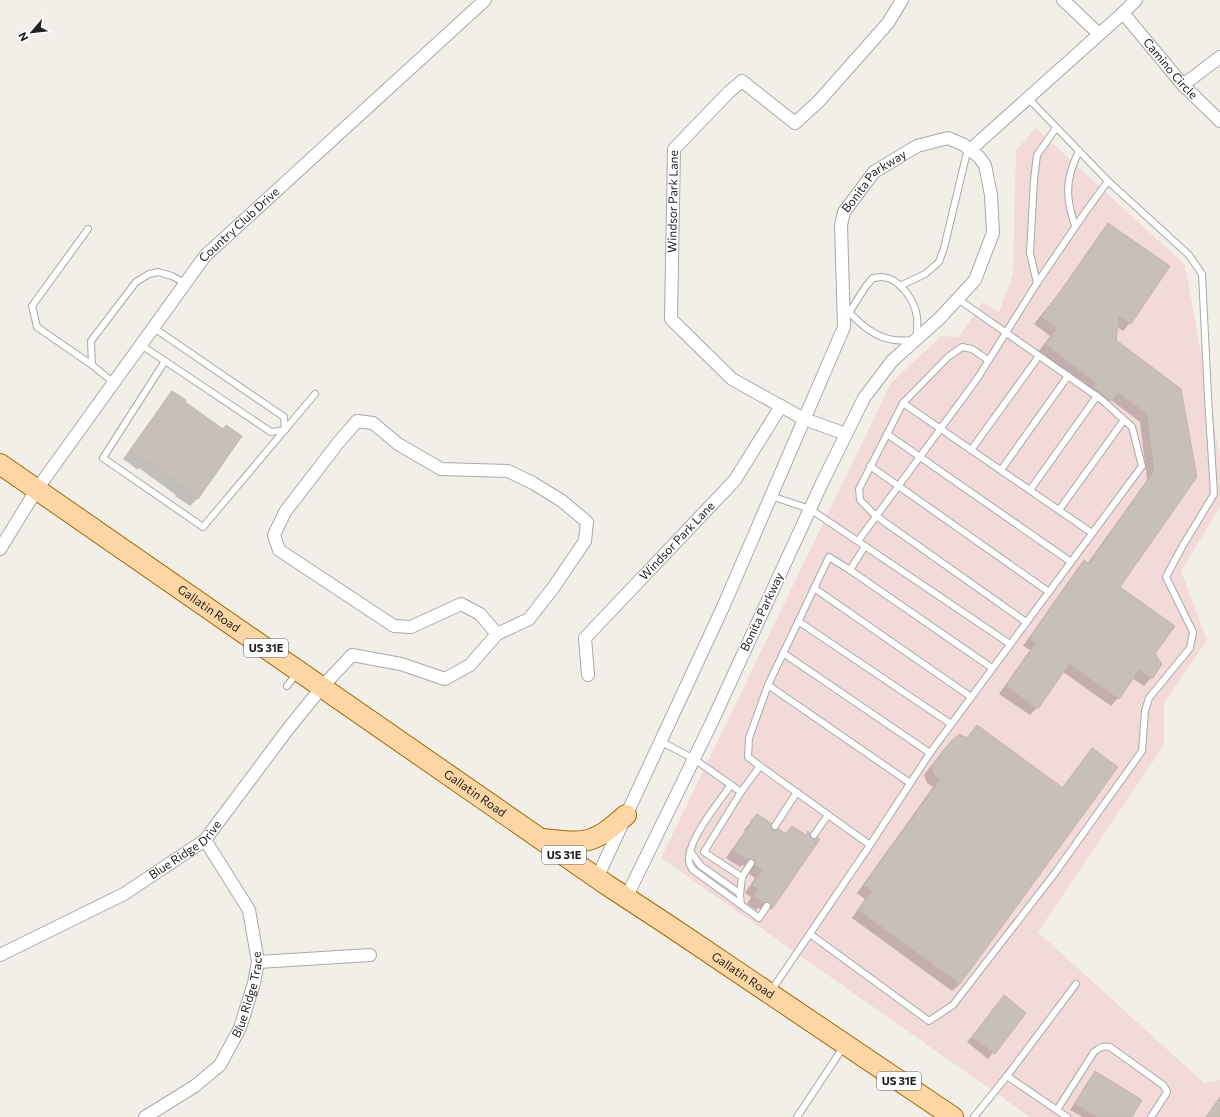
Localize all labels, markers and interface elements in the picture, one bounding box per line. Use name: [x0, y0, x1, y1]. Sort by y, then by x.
north arrow: [12, 12, 52, 52]
text: N: [15, 30, 30, 44]
street label: Camino Circle: [1141, 35, 1201, 101]
street label: Bonita Parkway: [838, 146, 908, 215]
street label: Windsor Park Lane: [664, 150, 680, 253]
street label: Country Club Drive: [195, 184, 281, 264]
street label: Windsor Park Lane: [636, 498, 717, 582]
street label: Bonita Parkway: [737, 570, 785, 653]
street label: Gallatin Road: [175, 581, 243, 634]
road number: US 31E: [244, 639, 288, 657]
street label: Gallatin Road: [442, 766, 509, 819]
street label: Blue Ridge Drive: [146, 817, 223, 881]
road number: US 31E: [542, 846, 586, 864]
street label: Gallatin Road: [709, 949, 778, 1001]
street label: Blue Ridge Trace: [228, 951, 264, 1040]
road number: US 31E: [877, 1072, 921, 1090]

